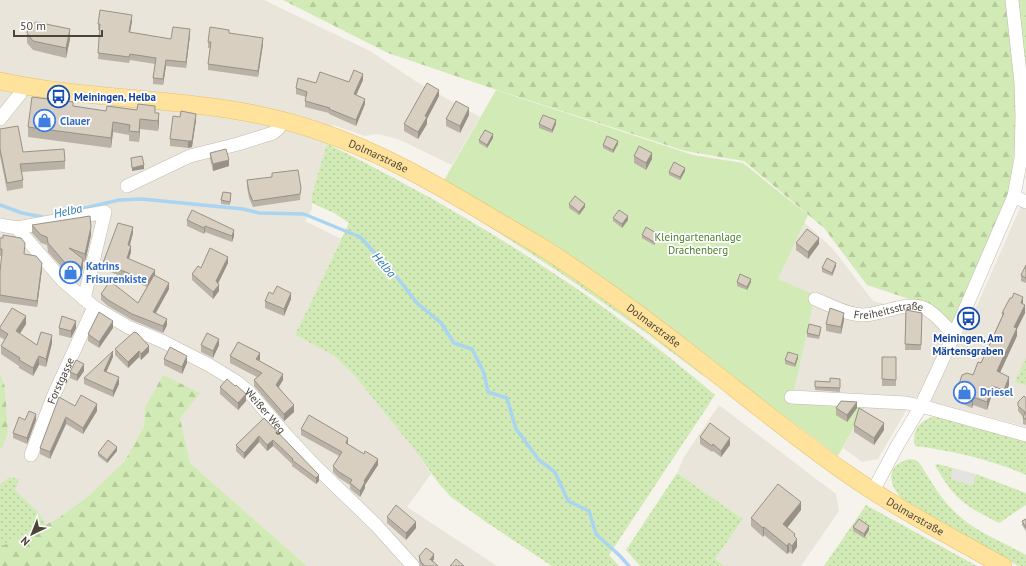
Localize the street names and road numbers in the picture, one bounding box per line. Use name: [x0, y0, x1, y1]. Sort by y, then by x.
street label: Dolmarstraße: [347, 136, 411, 176]
street label: Freiheitsstraße: [853, 299, 926, 322]
street label: Dolmarstraße: [624, 301, 684, 351]
street label: Forstgasse: [44, 355, 77, 406]
street label: Weißer Weg: [242, 385, 289, 437]
street label: Dolmarstraße: [884, 494, 947, 539]

